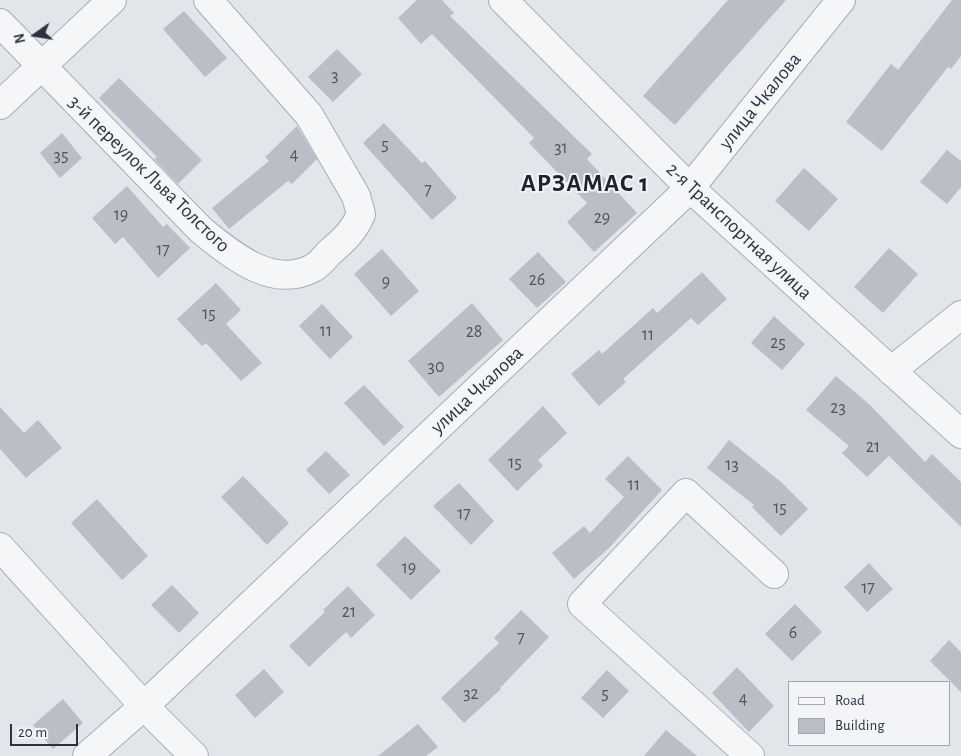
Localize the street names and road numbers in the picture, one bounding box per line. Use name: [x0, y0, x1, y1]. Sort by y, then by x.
street label: улица Чкалова: [714, 48, 806, 154]
street label: 3-й переулок Льва Толстого: [63, 90, 235, 258]
street label: 2-я Транспортная улица: [661, 157, 817, 305]
street label: улица Чкалова: [426, 341, 528, 439]

